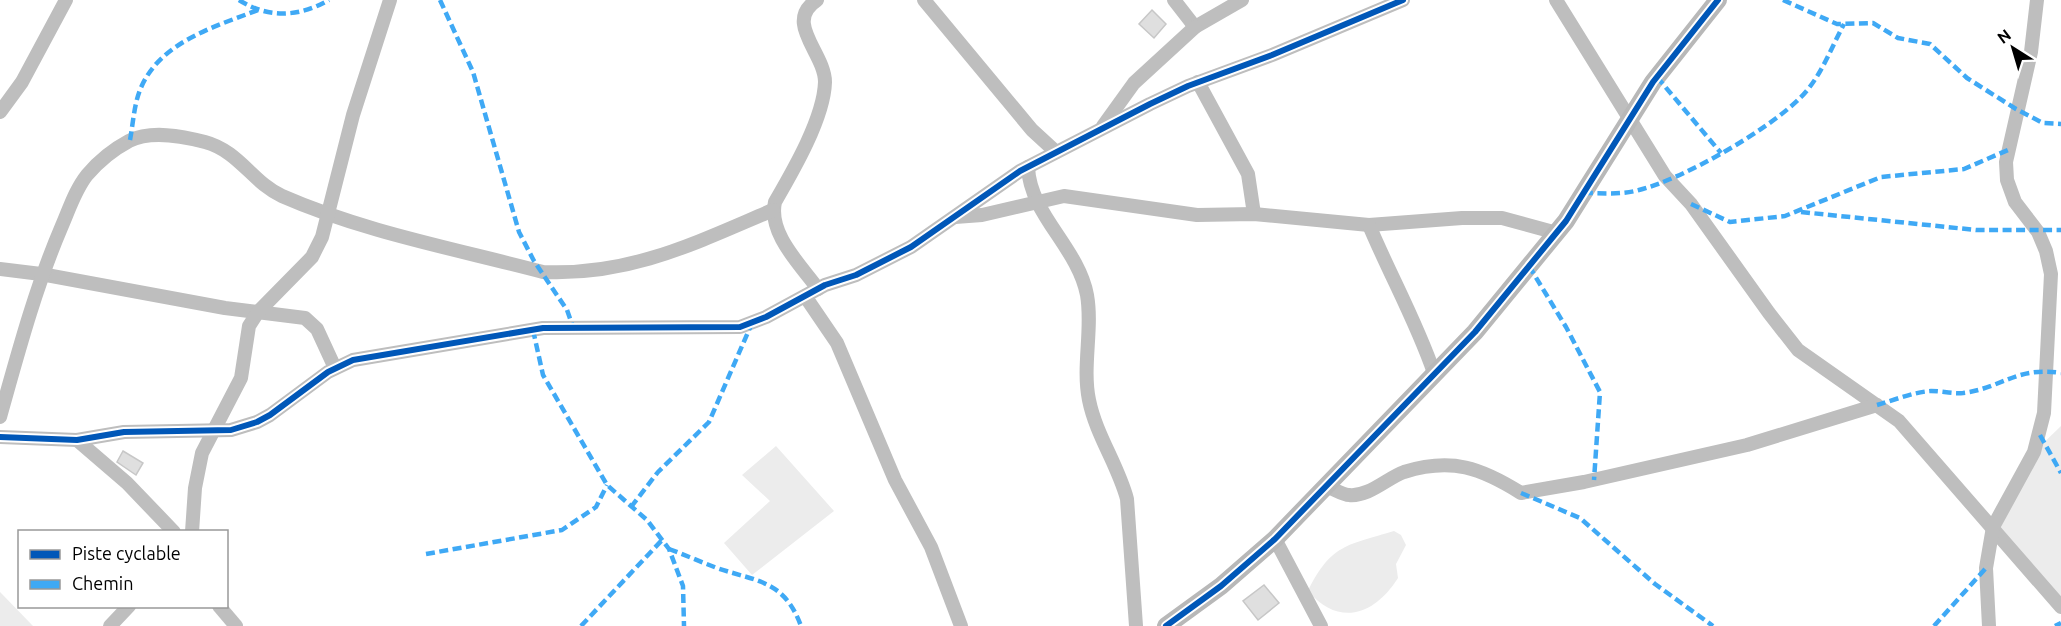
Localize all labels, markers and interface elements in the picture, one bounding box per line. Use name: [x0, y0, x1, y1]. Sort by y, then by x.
north arrow: [1983, 18, 2043, 78]
text: N: [1994, 25, 2014, 47]
legend: [18, 530, 228, 608]
text: Piste cyclable: [72, 543, 181, 563]
text: Chemin: [72, 573, 133, 593]

